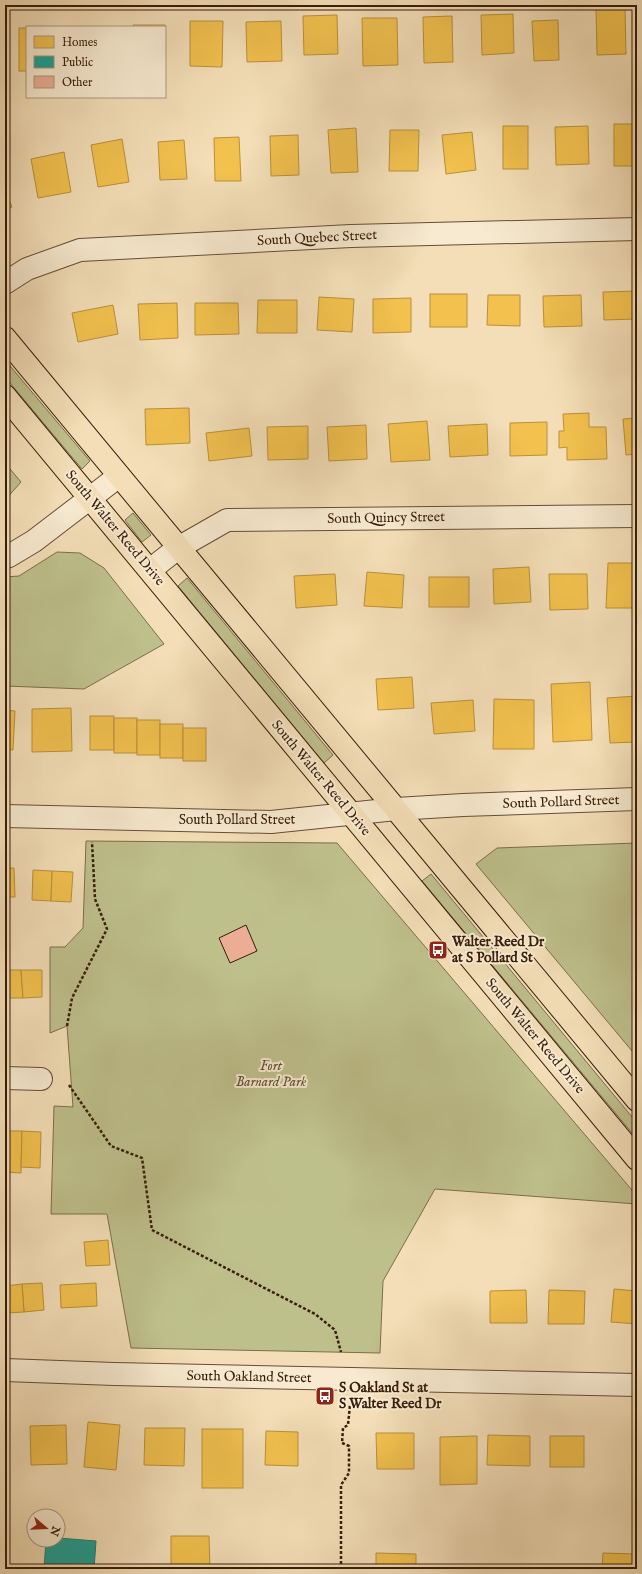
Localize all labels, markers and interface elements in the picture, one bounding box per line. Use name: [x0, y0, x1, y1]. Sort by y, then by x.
legend: [26, 26, 166, 98]
text: Homes: [62, 35, 98, 50]
text: Public: [62, 55, 93, 70]
text: Other: [62, 75, 93, 90]
street label: South Quebec Street: [257, 226, 378, 250]
street label: South Walter Reed Drive: [61, 466, 169, 590]
street label: South Quincy Street: [327, 508, 445, 528]
street label: South Walter Reed Drive: [267, 716, 375, 840]
street label: South Pollard Street: [502, 791, 620, 813]
street label: South Pollard Street: [179, 811, 296, 829]
place label: Walter Reed Dr at S Pollard St: [451, 933, 545, 967]
bus stop icon: Walter Reed Dr at S Pollard St: [427, 939, 449, 961]
street label: South Walter Reed Drive: [481, 974, 589, 1098]
park label: Fort Barnard Park: [236, 1057, 307, 1091]
street label: South Oakland Street: [186, 1367, 312, 1387]
place label: S Oakland St at S Walter Reed Dr: [339, 1379, 442, 1413]
bus stop icon: S Oakland St at S Walter Reed Dr: [314, 1385, 336, 1407]
north arrow: [26, 1508, 66, 1548]
text: N: [46, 1523, 63, 1538]

